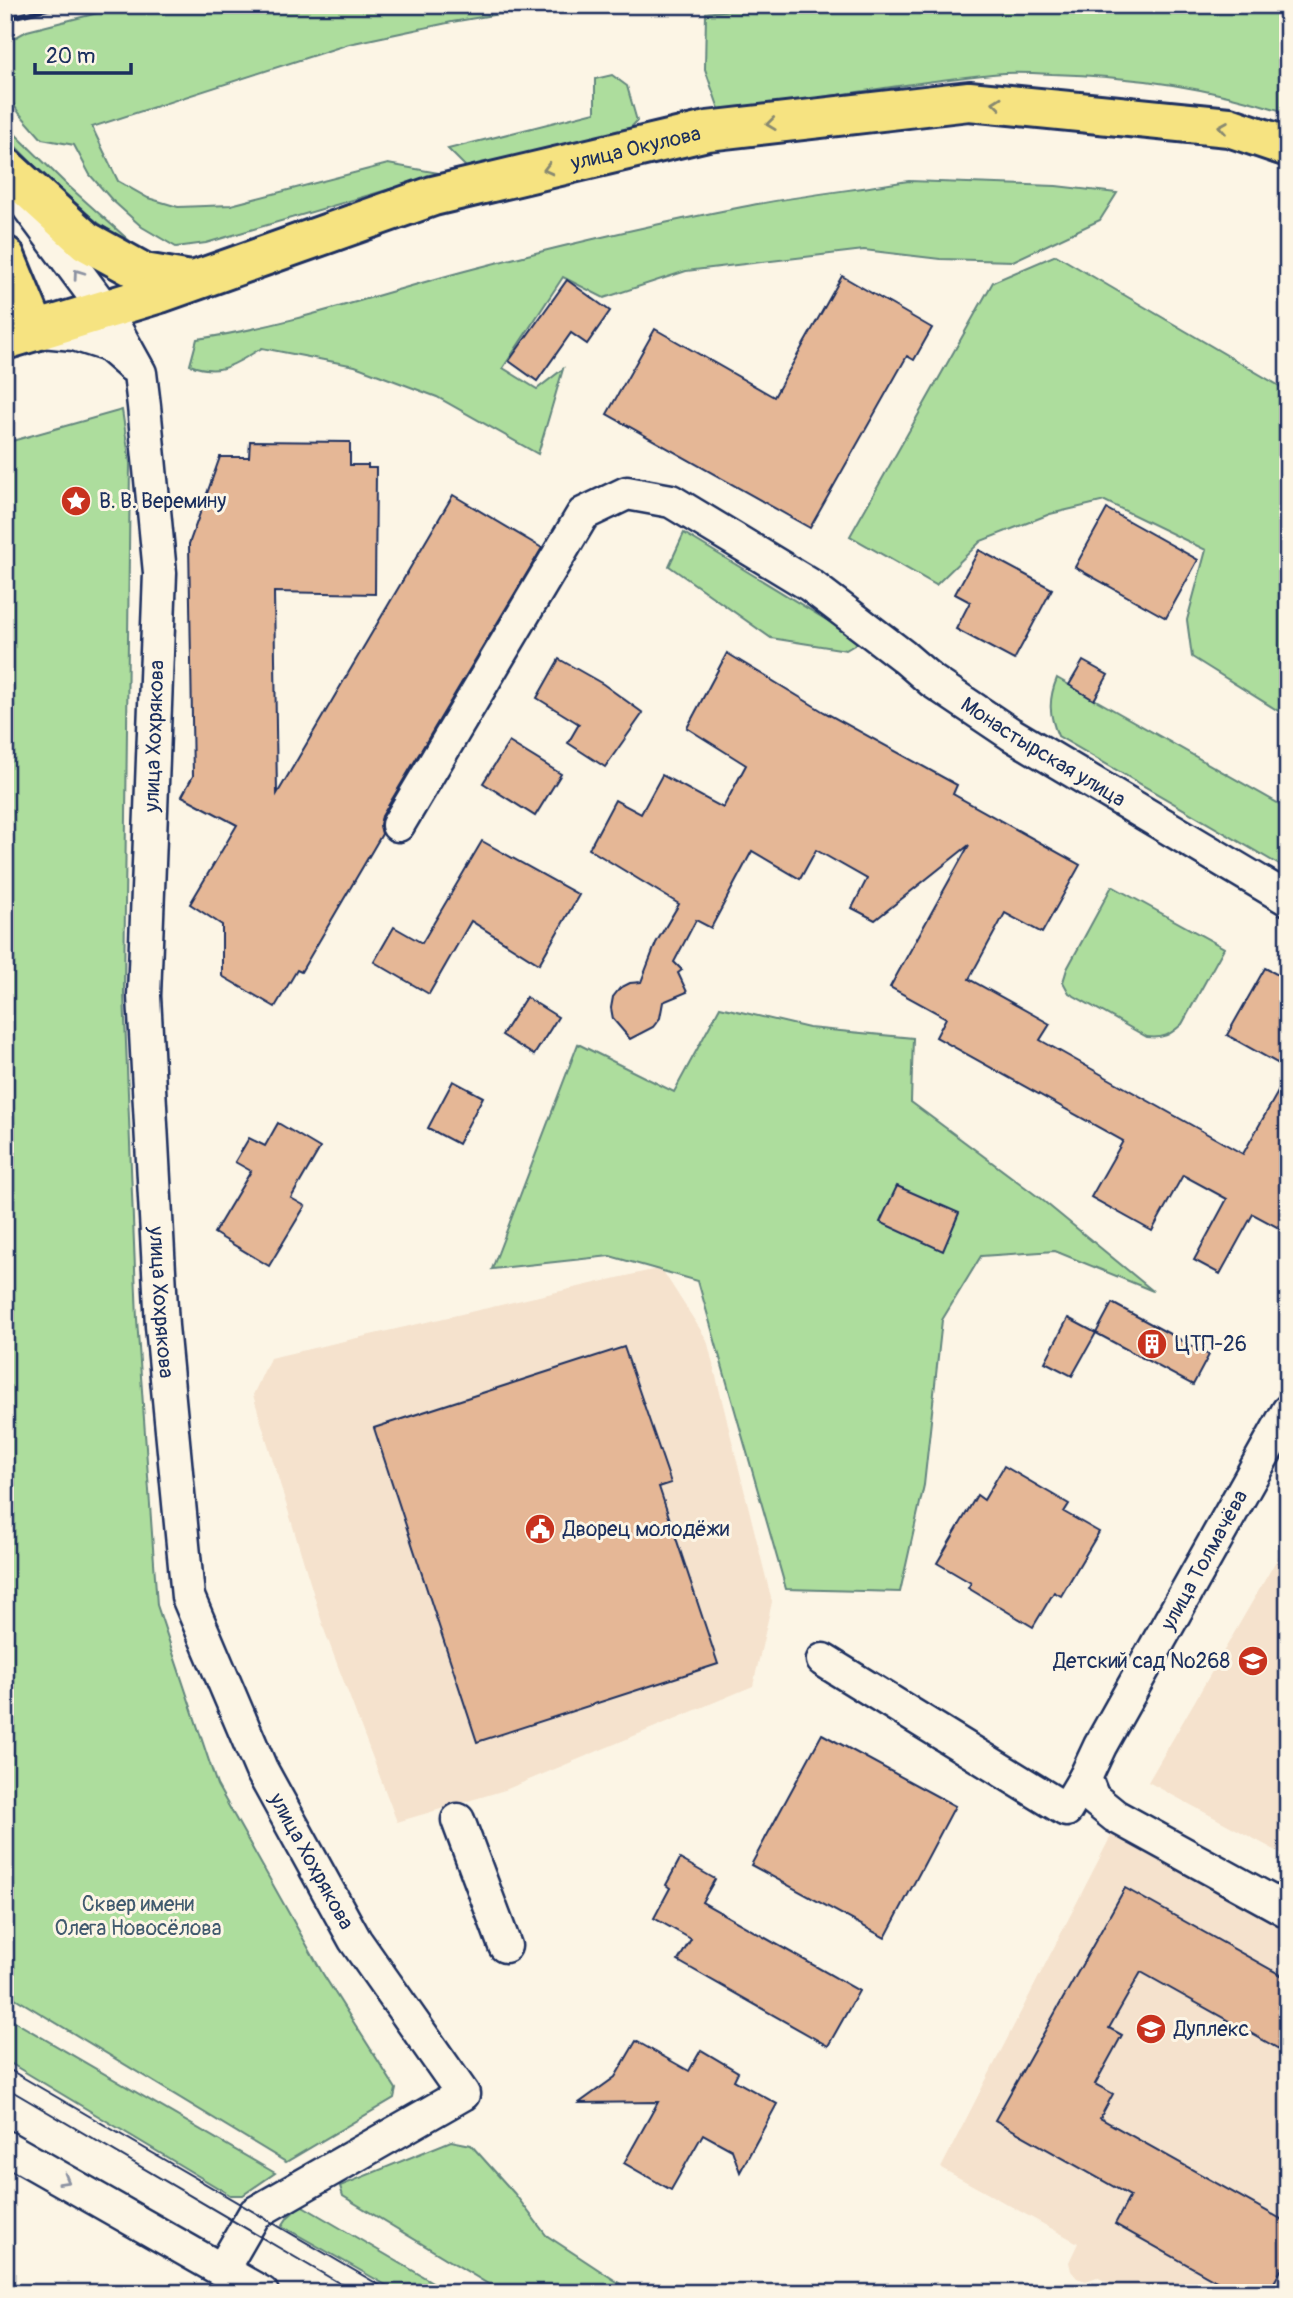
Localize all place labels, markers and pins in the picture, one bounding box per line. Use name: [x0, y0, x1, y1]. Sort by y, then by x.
place icon: В. В. Веремину: [59, 484, 93, 518]
place label: В. В. Веремину: [99, 488, 226, 515]
building icon: ЦТП-26: [1135, 1327, 1169, 1361]
place label: ЦТП-26: [1175, 1331, 1247, 1358]
public building icon: Дворец молодёжи: [523, 1512, 557, 1546]
place label: Дворец молодёжи: [562, 1516, 729, 1543]
school or university icon: Детский сад №268: [1236, 1644, 1270, 1678]
place label: Детский сад №268: [1052, 1648, 1230, 1675]
school or university icon: Дуплекс: [1134, 2012, 1168, 2046]
place label: Дуплекс: [1173, 2016, 1249, 2043]

